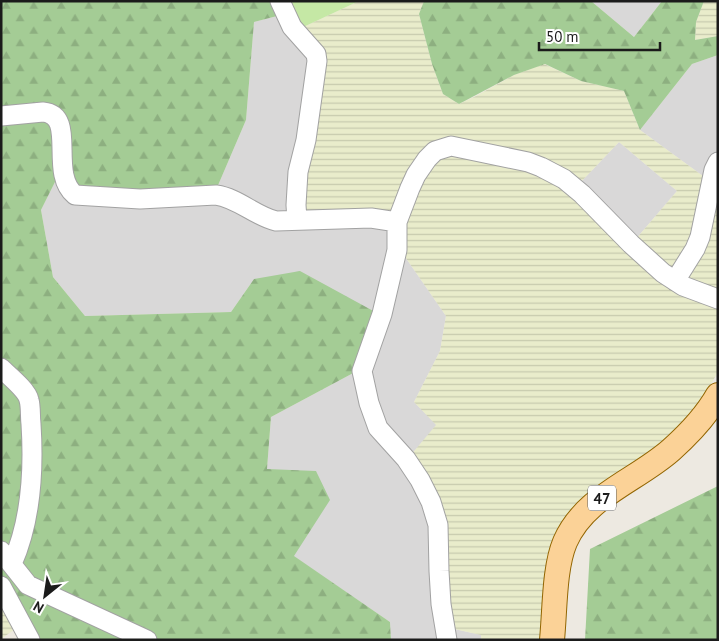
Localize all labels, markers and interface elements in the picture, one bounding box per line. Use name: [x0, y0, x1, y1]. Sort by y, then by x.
scale bar: [539, 20, 660, 52]
text: 50 m: [546, 27, 579, 46]
road number: 47: [588, 486, 616, 510]
north arrow: [20, 571, 70, 621]
text: N: [30, 597, 47, 617]

